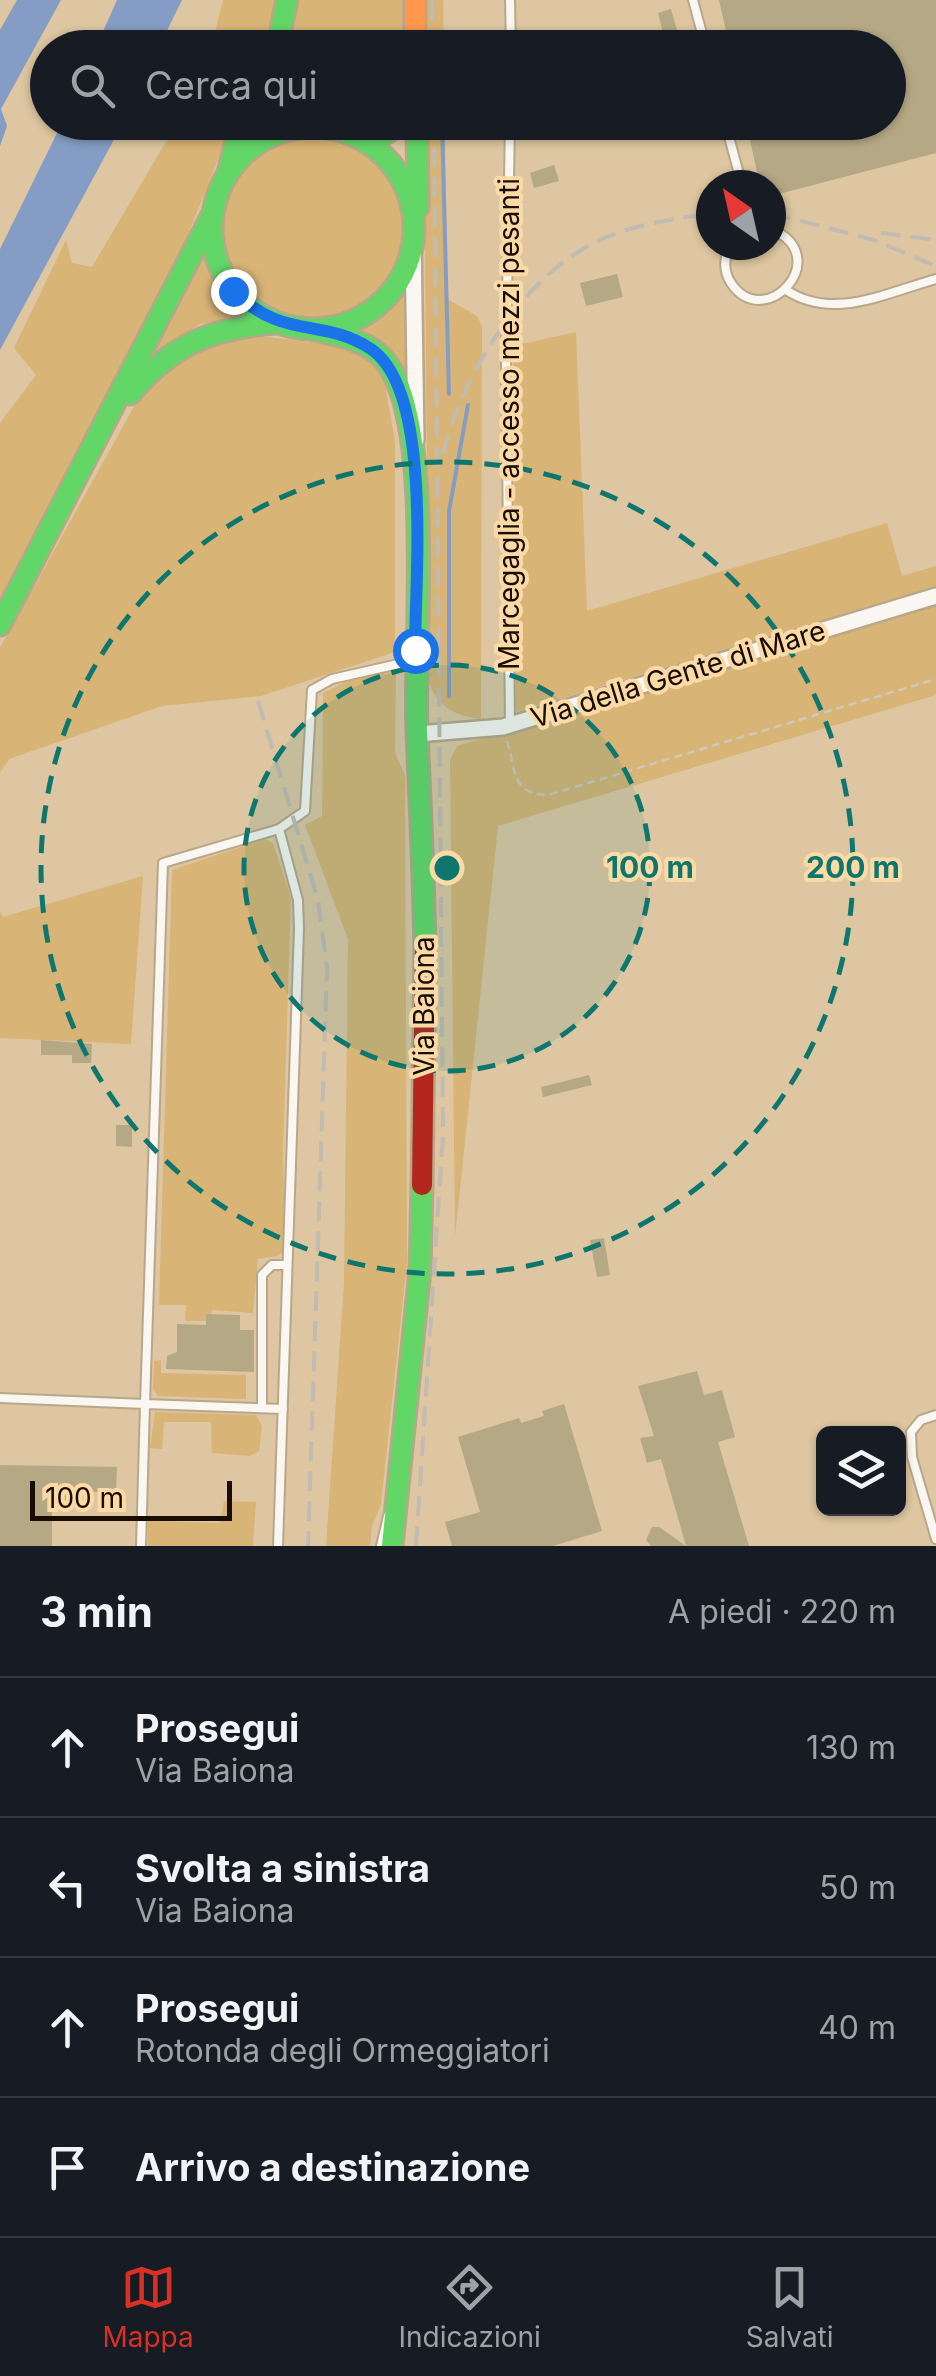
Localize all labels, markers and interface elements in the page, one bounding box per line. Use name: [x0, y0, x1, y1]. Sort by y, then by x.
search box: [30, 30, 906, 140]
icon: search: [65, 58, 120, 113]
text: Cerca qui: [145, 62, 318, 108]
north arrow: [696, 170, 786, 260]
street label: Marcegaglia - accesso mezzi pesanti: [492, 178, 526, 670]
route end: [211, 269, 257, 315]
street label: Via della Gente di Mare: [527, 613, 829, 735]
route start: [393, 628, 439, 674]
text: 100 m: [606, 849, 694, 885]
text: 200 m: [806, 849, 900, 885]
centre of rings: [429, 850, 465, 886]
street label: Via Baiona: [407, 936, 441, 1076]
map controls: [816, 1426, 906, 1516]
button: layers: [816, 1426, 906, 1516]
scale bar: [30, 1476, 232, 1520]
text: 100 m: [45, 1481, 124, 1515]
text: 3 min: [40, 1586, 153, 1637]
text: A piedi · 220 m: [668, 1592, 896, 1631]
text: Prosegui: [135, 1705, 299, 1751]
icon: ahead: [40, 1720, 95, 1775]
text: 130 m: [806, 1728, 896, 1767]
text: Via Baiona: [135, 1751, 295, 1790]
text: Svolta a sinistra: [135, 1845, 430, 1891]
icon: left: [40, 1860, 95, 1915]
text: 50 m: [819, 1868, 896, 1907]
text: Via Baiona: [135, 1891, 295, 1930]
text: Prosegui: [135, 1985, 299, 2031]
icon: ahead: [40, 2000, 95, 2055]
text: 40 m: [818, 2008, 896, 2047]
text: Rotonda degli Ormeggiatori: [135, 2031, 550, 2070]
icon: arrive: [40, 2140, 95, 2195]
text: Arrivo a destinazione: [135, 2144, 530, 2190]
tab: Mappa: [102, 2260, 194, 2354]
tab: Indicazioni: [399, 2260, 541, 2354]
tab: Salvati: [746, 2260, 834, 2354]

